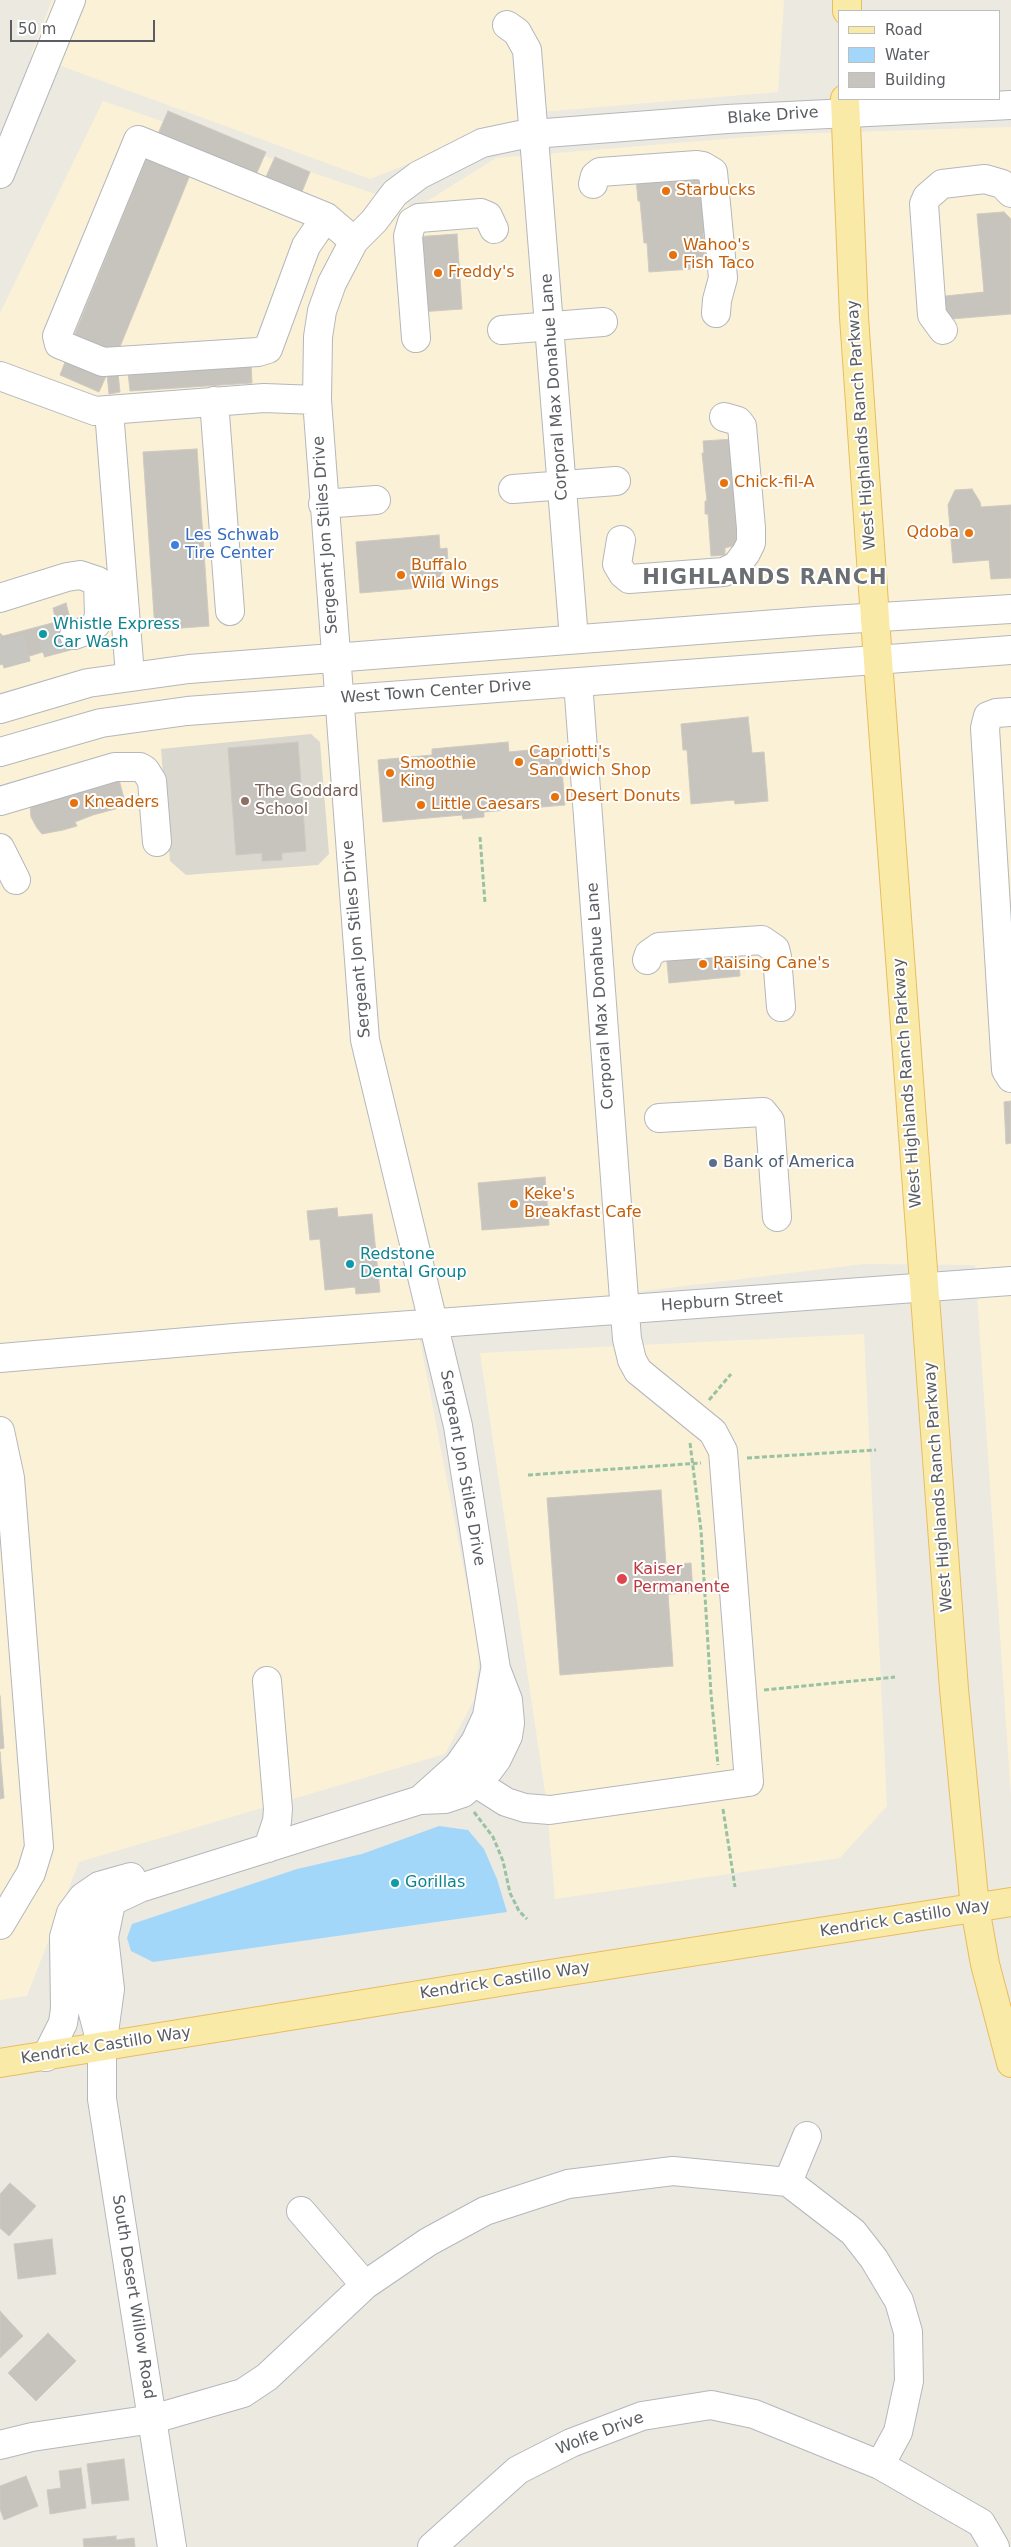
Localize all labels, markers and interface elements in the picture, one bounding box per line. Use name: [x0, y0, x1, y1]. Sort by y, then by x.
scale bar: [12, 10, 158, 42]
legend: [838, 10, 1001, 100]
text: 50 m: [18, 20, 56, 38]
text: Road: [885, 21, 923, 39]
text: Water: [885, 46, 929, 64]
text: Building: [885, 71, 946, 89]
street label: Blake Drive: [727, 103, 819, 129]
place label: Starbucks: [676, 181, 756, 201]
marker: Starbucks: [660, 185, 672, 197]
place label: Wahoo's Fish Taco: [683, 236, 755, 274]
marker: Wahoo's Fish Taco: [667, 249, 679, 261]
place label: Freddy's: [448, 263, 515, 283]
marker: Freddy's: [432, 267, 444, 279]
street label: Corporal Max Donahue Lane: [537, 273, 573, 501]
street label: West Highlands Ranch Parkway: [844, 299, 880, 551]
street label: Sergeant Jon Stiles Drive: [309, 435, 343, 635]
place label: Chick-fil-A: [734, 473, 814, 493]
marker: Chick-fil-A: [718, 477, 730, 489]
place label: Qdoba: [906, 523, 959, 543]
place label: Les Schwab Tire Center: [185, 526, 279, 564]
marker: Qdoba: [963, 527, 975, 539]
marker: Les Schwab Tire Center: [169, 539, 181, 551]
place label: Buffalo Wild Wings: [411, 556, 499, 594]
district label: HIGHLANDS RANCH: [640, 566, 890, 592]
marker: Buffalo Wild Wings: [395, 569, 407, 581]
place label: Whistle Express Car Wash: [53, 615, 180, 653]
marker: Whistle Express Car Wash: [37, 628, 49, 640]
street label: West Town Center Drive: [340, 676, 532, 708]
place label: Capriotti's Sandwich Shop: [529, 743, 651, 781]
place label: Smoothie King: [400, 754, 476, 792]
marker: Capriotti's Sandwich Shop: [513, 756, 525, 768]
marker: Smoothie King: [384, 767, 396, 779]
place label: The Goddard School: [255, 782, 359, 820]
place label: Desert Donuts: [565, 787, 680, 807]
marker: Desert Donuts: [549, 791, 561, 803]
place label: Kneaders: [84, 793, 159, 813]
marker: The Goddard School: [239, 795, 251, 807]
place label: Little Caesars: [431, 795, 540, 815]
marker: Kneaders: [68, 797, 80, 809]
marker: Little Caesars: [415, 799, 427, 811]
street label: Sergeant Jon Stiles Drive: [339, 839, 375, 1039]
street label: Corporal Max Donahue Lane: [583, 882, 619, 1110]
place label: Raising Cane's: [713, 954, 830, 974]
street label: West Highlands Ranch Parkway: [890, 957, 926, 1209]
marker: Raising Cane's: [697, 958, 709, 970]
place label: Bank of America: [723, 1153, 855, 1173]
marker: Bank of America: [707, 1157, 719, 1169]
place label: Keke's Breakfast Cafe: [524, 1185, 642, 1223]
marker: Keke's Breakfast Cafe: [508, 1198, 520, 1210]
place label: Redstone Dental Group: [360, 1245, 467, 1283]
marker: Redstone Dental Group: [344, 1258, 356, 1270]
street label: Hepburn Street: [660, 1288, 784, 1316]
street label: West Highlands Ranch Parkway: [921, 1361, 957, 1613]
street label: Sergeant Jon Stiles Drive: [435, 1369, 489, 1567]
place label: Kaiser Permanente: [633, 1560, 730, 1598]
marker: Kaiser Permanente: [615, 1572, 629, 1586]
place label: Gorillas: [405, 1873, 465, 1893]
marker: Gorillas: [389, 1877, 401, 1889]
street label: Kendrick Castillo Way: [819, 1896, 991, 1942]
street label: Kendrick Castillo Way: [419, 1958, 591, 2004]
street label: Kendrick Castillo Way: [20, 2023, 192, 2069]
street label: South Desert Willow Road: [107, 2193, 159, 2401]
street label: Wolfe Drive: [553, 2408, 647, 2460]

